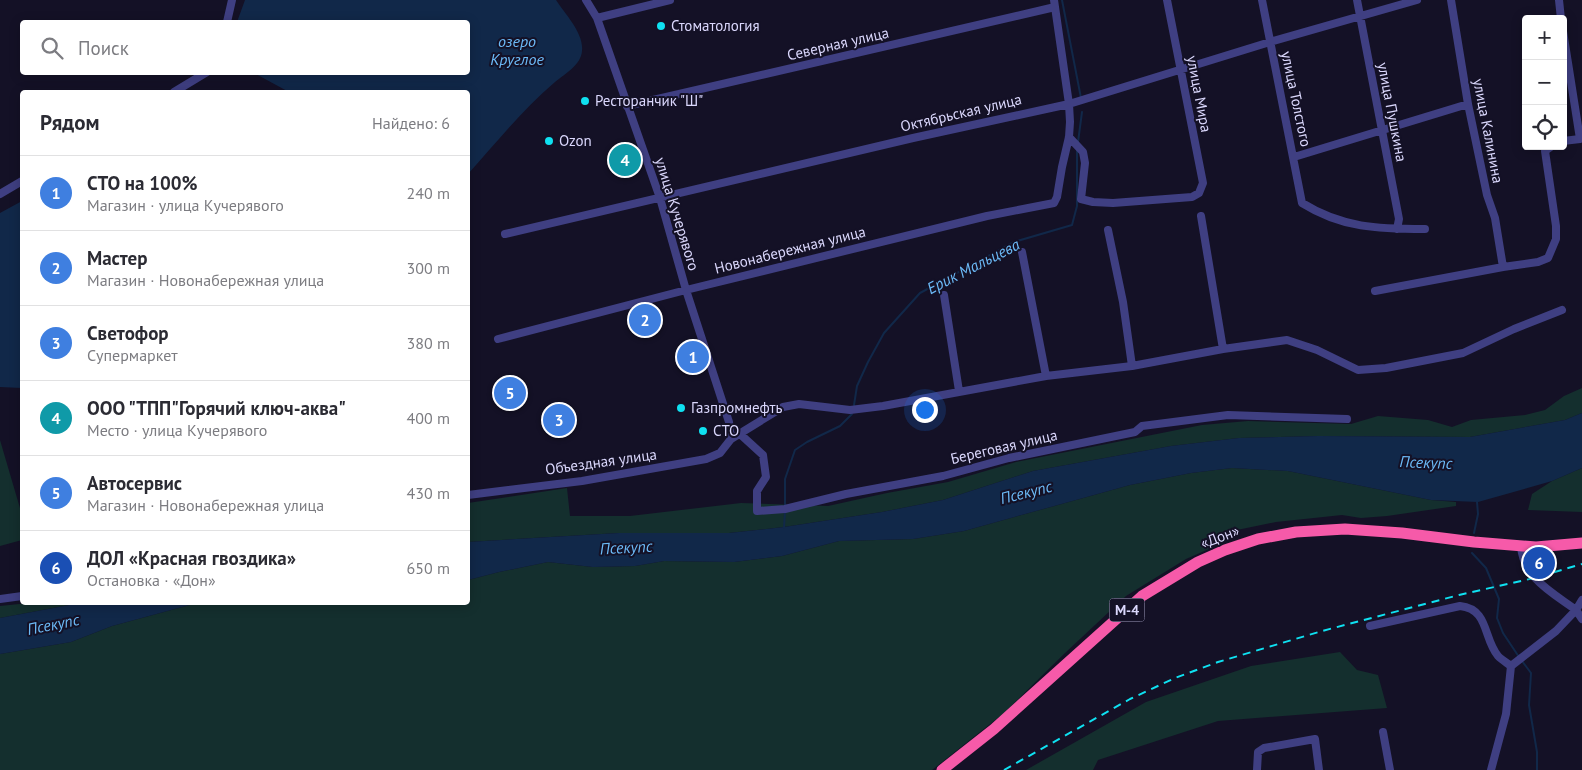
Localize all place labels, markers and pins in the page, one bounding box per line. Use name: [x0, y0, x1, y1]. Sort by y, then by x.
place label: Стоматология: [671, 16, 760, 35]
marker: Стоматология: [655, 20, 667, 32]
place label: Ресторанчик "Ш": [595, 91, 703, 110]
marker: Ресторанчик "Ш": [579, 95, 591, 107]
place label: Ozon: [559, 131, 592, 150]
marker: Ozon: [543, 135, 555, 147]
pin: 4: [609, 141, 641, 179]
pin: 2: [629, 301, 661, 339]
pin: 1: [677, 338, 709, 376]
pin: 5: [494, 374, 526, 412]
place label: Газпромнефть: [691, 398, 782, 417]
pin: 3: [543, 401, 575, 439]
marker: Газпромнефть: [675, 402, 687, 414]
place label: СТО: [713, 421, 739, 440]
marker: СТО: [697, 425, 709, 437]
pin: 6: [1523, 544, 1555, 582]

